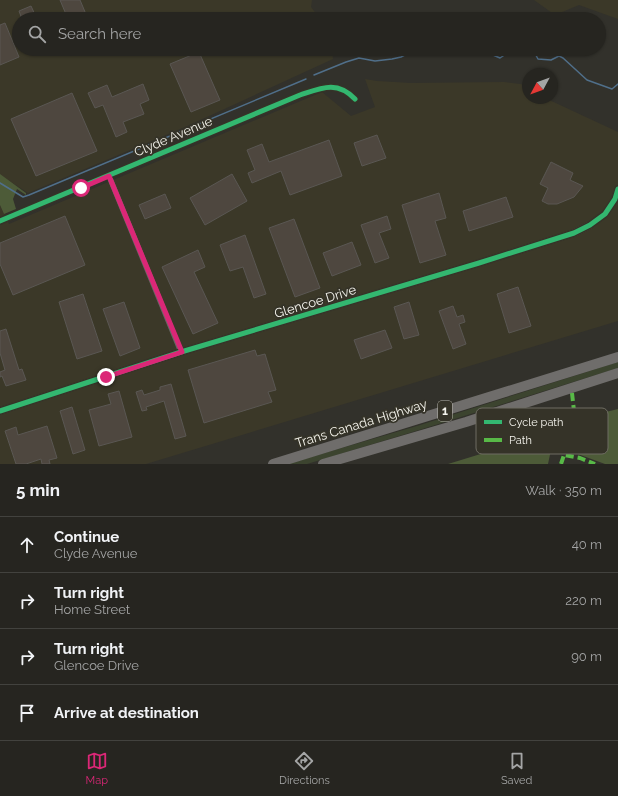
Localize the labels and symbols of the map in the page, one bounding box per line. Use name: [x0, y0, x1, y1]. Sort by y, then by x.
north arrow: [522, 68, 558, 104]
street label: Clyde Avenue: [132, 113, 215, 160]
route start: [72, 179, 90, 197]
street label: Glencoe Drive: [272, 282, 358, 321]
route end: [97, 368, 115, 386]
street label: Trans Canada Highway: [293, 396, 429, 451]
road number: 1: [438, 401, 452, 421]
legend: [476, 408, 608, 454]
text: Cycle path: [509, 416, 563, 429]
text: Path: [509, 434, 532, 447]

